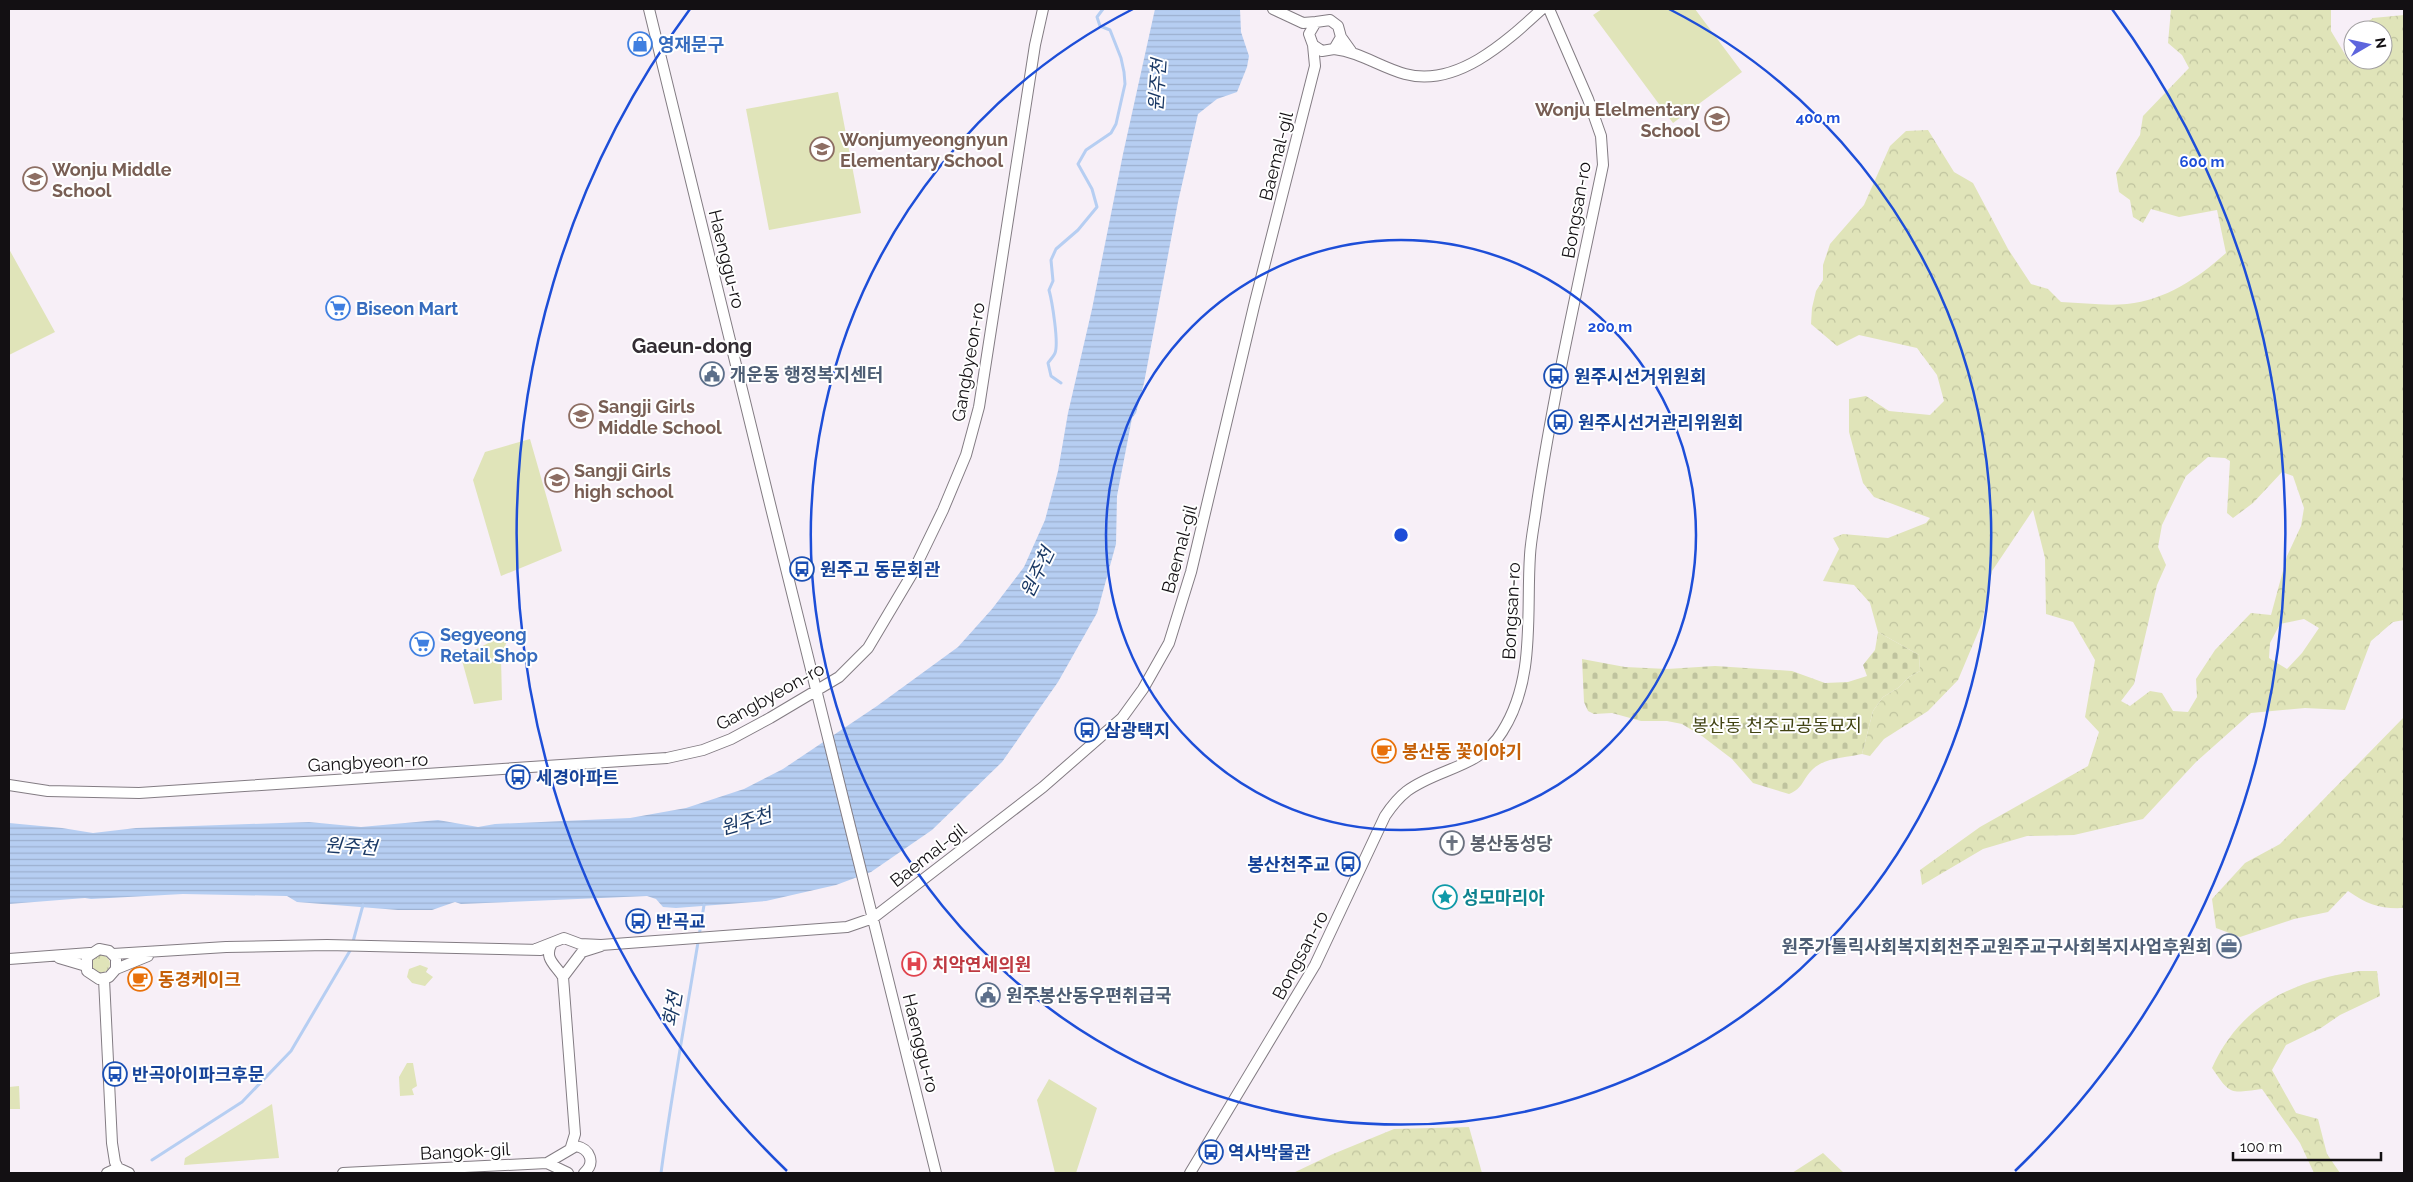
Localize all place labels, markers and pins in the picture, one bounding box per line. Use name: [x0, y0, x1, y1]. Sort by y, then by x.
shop icon: 영재문구: [627, 31, 653, 57]
place label: 영재문구: [658, 34, 724, 55]
place label: Wonju Elelmentary School: [1535, 99, 1700, 141]
school or university icon: Wonju Elelmentary School: [1704, 106, 1730, 132]
place label: Wonjumyeongnyun Elementary School: [840, 129, 1008, 171]
school or university icon: Wonjumyeongnyun Elementary School: [809, 136, 835, 162]
place label: Wonju Middle School: [52, 159, 172, 201]
school or university icon: Wonju Middle School: [22, 166, 48, 192]
supermarket icon: Biseon Mart: [325, 295, 351, 321]
place label: Biseon Mart: [356, 298, 458, 319]
public building icon: 개운동 행정복지센터: [699, 361, 725, 387]
bus stop icon: 원주시선거위원회: [1543, 363, 1569, 389]
place label: 개운동 행정복지센터: [730, 364, 883, 385]
place label: 원주시선거위원회: [1574, 366, 1706, 387]
place label: Sangji Girls Middle School: [598, 396, 722, 438]
school or university icon: Sangji Girls Middle School: [568, 403, 594, 429]
bus stop icon: 원주시선거관리위원회: [1547, 409, 1573, 435]
place label: 원주시선거관리위원회: [1578, 412, 1744, 433]
place label: Sangji Girls high school: [574, 460, 674, 502]
school or university icon: Sangji Girls high school: [544, 467, 570, 493]
centre of rings: [1392, 526, 1410, 544]
bus stop icon: 원주고 동문회관: [789, 556, 815, 582]
place label: 원주고 동문회관: [820, 559, 941, 580]
place label: Segyeong Retail Shop: [440, 624, 538, 666]
supermarket icon: Segyeong Retail Shop: [409, 631, 435, 657]
bus stop icon: 삼광택지: [1074, 717, 1100, 743]
place label: 삼광택지: [1104, 720, 1170, 741]
cafe icon: 봉산동 꽃이야기: [1371, 738, 1397, 764]
place label: 봉산동 꽃이야기: [1402, 741, 1522, 762]
bus stop icon: 세경아파트: [505, 764, 531, 790]
place label: 세경아파트: [536, 767, 619, 788]
church icon: 봉산동성당: [1439, 830, 1465, 856]
place label: 봉산동성당: [1470, 833, 1553, 854]
bus stop icon: 봉산천주교: [1335, 851, 1361, 877]
place label: 봉산천주교: [1247, 854, 1330, 875]
place icon: 성모마리아: [1432, 884, 1458, 910]
place label: 성모마리아: [1462, 887, 1545, 908]
bus stop icon: 반곡교: [625, 908, 651, 934]
place label: 반곡교: [656, 911, 706, 932]
office icon: 원주가톨릭사회복지회천주교원주교구사회복지사업후원회: [2216, 933, 2242, 959]
place label: 원주가톨릭사회복지회천주교원주교구사회복지사업후원회: [1781, 936, 2212, 957]
hospital icon: 치악연세의원: [901, 951, 927, 977]
place label: 치악연세의원: [932, 954, 1031, 975]
cafe icon: 동경케이크: [127, 966, 153, 992]
place label: 동경케이크: [158, 969, 241, 990]
public building icon: 원주봉산동우편취급국: [975, 982, 1001, 1008]
place label: 원주봉산동우편취급국: [1006, 985, 1172, 1006]
bus stop icon: 반곡아이파크후문: [102, 1061, 128, 1087]
place label: 반곡아이파크후문: [132, 1064, 264, 1085]
bus stop icon: 역사박물관: [1198, 1139, 1224, 1165]
place label: 역사박물관: [1228, 1142, 1311, 1163]

